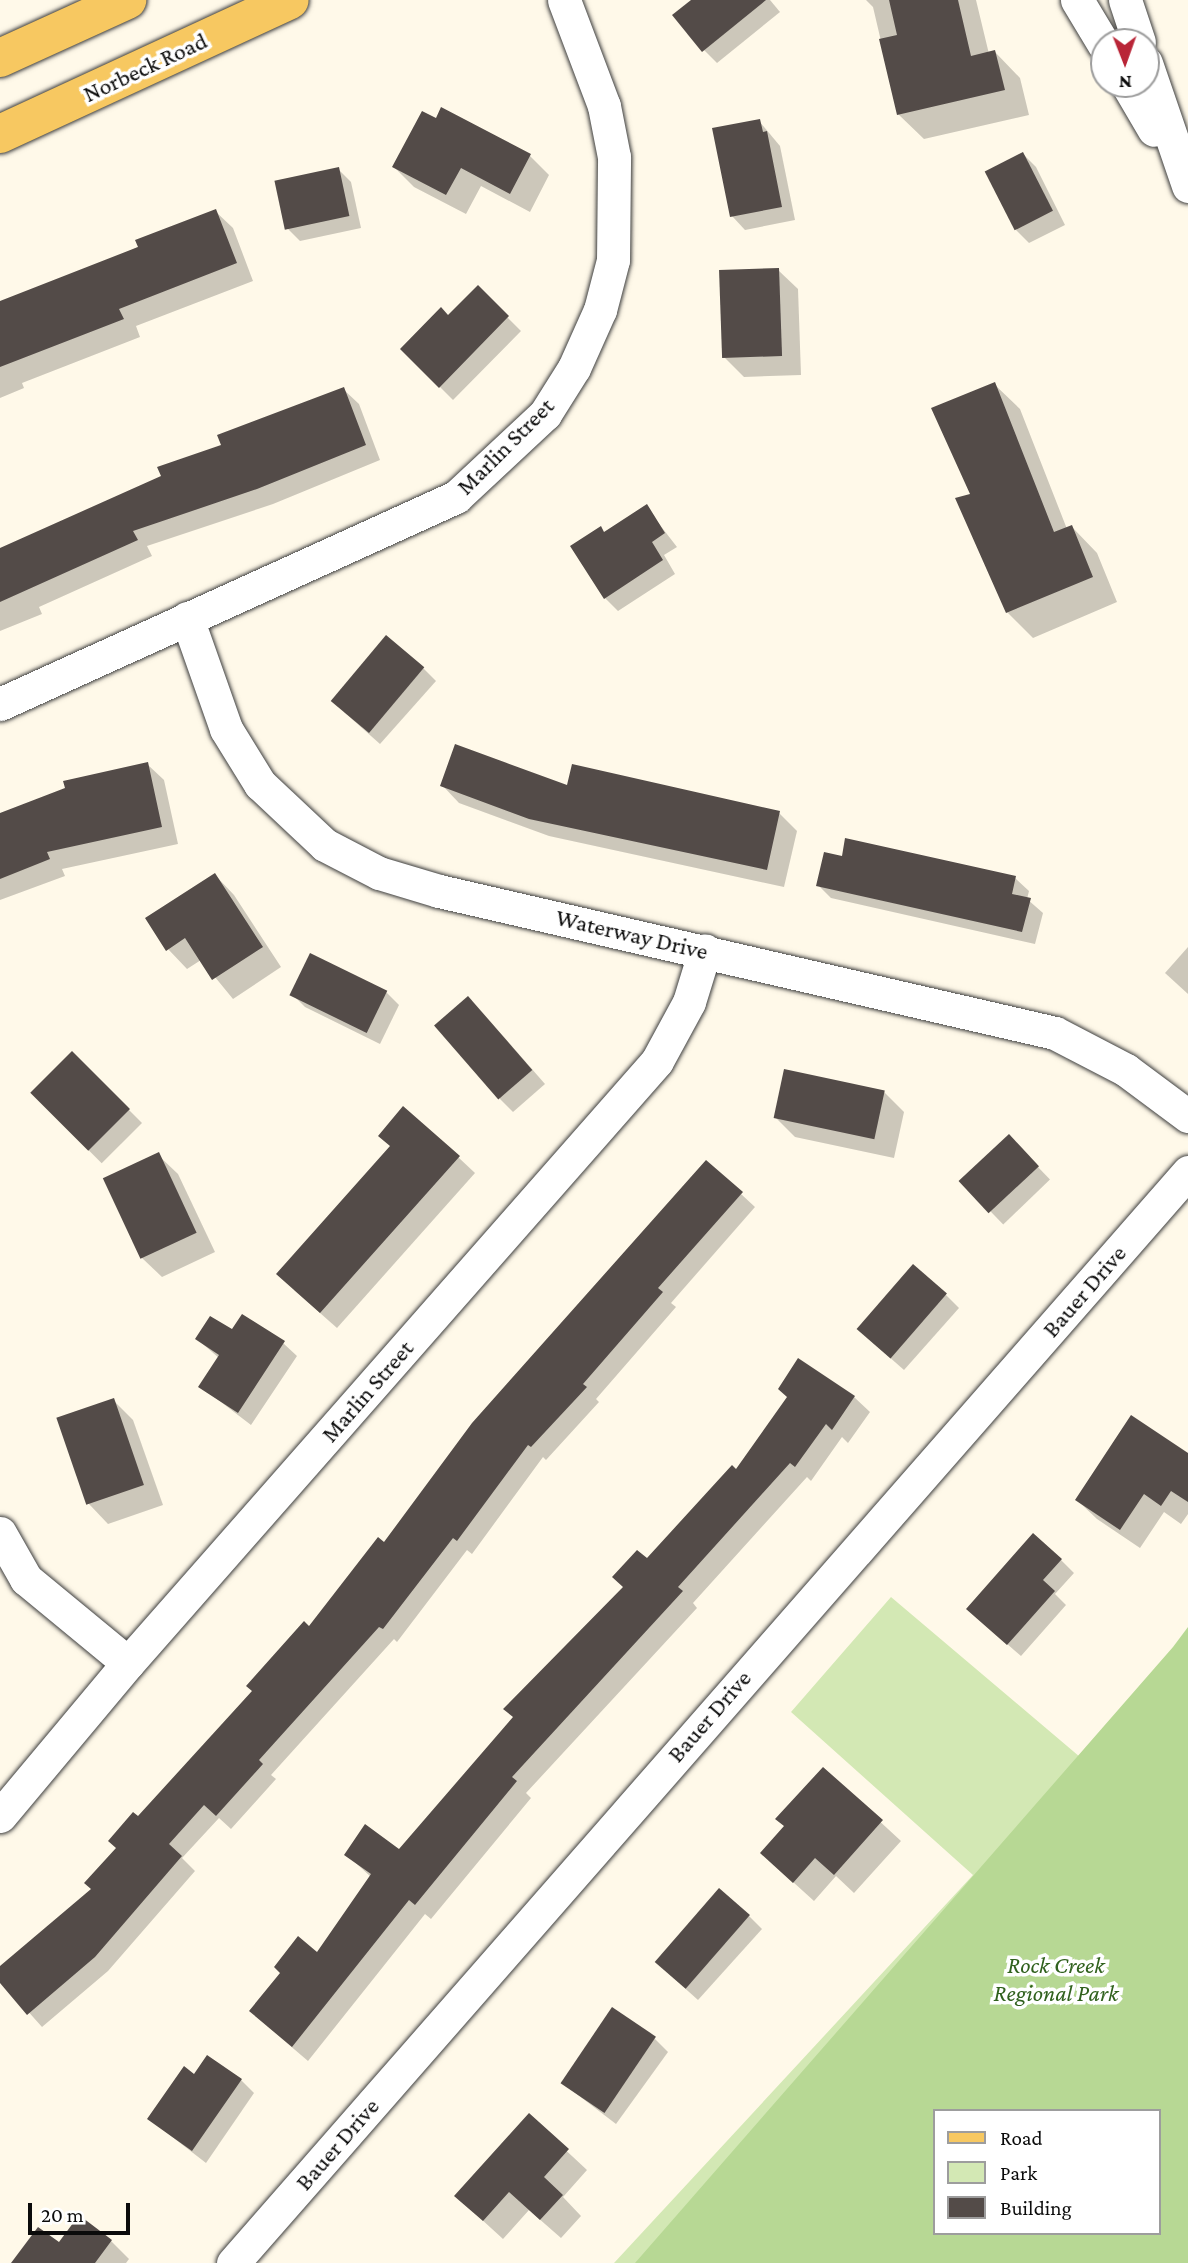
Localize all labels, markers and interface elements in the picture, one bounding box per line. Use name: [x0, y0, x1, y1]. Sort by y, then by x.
street label: Norbeck Road: [79, 26, 211, 108]
north arrow: [1090, 28, 1160, 98]
text: N: [1119, 72, 1132, 93]
street label: Marlin Street: [450, 391, 560, 501]
street label: Waterway Drive: [553, 903, 711, 965]
street label: Bauer Drive: [1036, 1239, 1132, 1343]
street label: Marlin Street: [315, 1334, 419, 1448]
street label: Bauer Drive: [661, 1664, 757, 1768]
park label: Rock Creek Regional Park: [994, 1951, 1118, 2007]
street label: Bauer Drive: [289, 2092, 385, 2196]
legend: [932, 2109, 1160, 2235]
text: Road: [1000, 2126, 1043, 2150]
text: Park: [1000, 2161, 1037, 2185]
scale bar: [32, 2190, 133, 2234]
text: Building: [1000, 2196, 1072, 2220]
text: 20 m: [41, 2203, 84, 2227]

